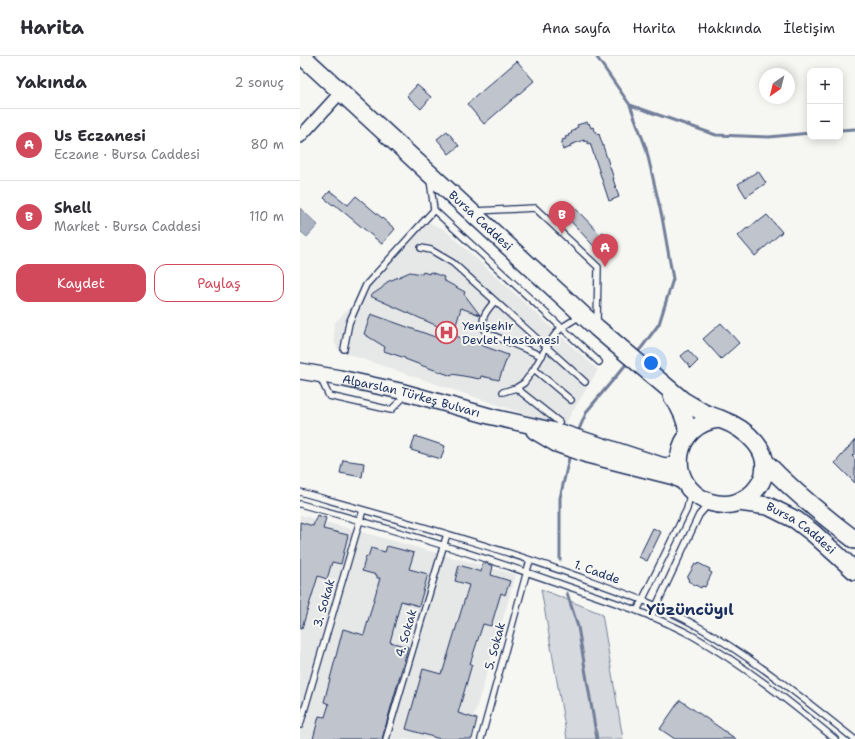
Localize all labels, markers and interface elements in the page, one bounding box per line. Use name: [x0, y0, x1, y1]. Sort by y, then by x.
text: Harita: [20, 15, 84, 40]
text: Ana sayfa: [542, 19, 610, 37]
text: Harita: [632, 19, 675, 37]
text: Hakkında: [697, 19, 761, 37]
text: İletişim: [783, 19, 835, 37]
north arrow: [759, 68, 795, 104]
map controls: [807, 68, 843, 140]
button: +: [807, 68, 843, 104]
text: Yakında: [16, 71, 87, 93]
text: 2 sonuç: [235, 74, 284, 91]
button: −: [807, 104, 843, 140]
text: Us Eczanesi: [54, 126, 146, 146]
text: A: [24, 136, 34, 153]
text: 80 m: [250, 136, 284, 153]
text: Eczane · Bursa Caddesi: [54, 146, 200, 163]
street label: Bursa Caddesi: [445, 187, 516, 254]
text: Shell: [54, 198, 92, 218]
pin: B: [549, 201, 575, 234]
text: B: [25, 208, 33, 225]
text: 110 m: [249, 208, 284, 225]
text: Market · Bursa Caddesi: [54, 218, 201, 235]
pin: A: [592, 234, 618, 267]
button: Kaydet: [16, 264, 146, 302]
button: Paylaş: [154, 264, 284, 302]
place label: Yenişehir Devlet Hastanesi: [462, 318, 560, 348]
hospital icon: Yenişehir Devlet Hastanesi: [433, 320, 459, 346]
your location: [641, 353, 661, 373]
street label: Alparslan Türkeş Bulvarı: [341, 371, 482, 421]
street label: Bursa Caddesi: [763, 498, 839, 558]
street label: 1. Cadde: [572, 556, 622, 588]
street label: 3. Sokak: [309, 577, 339, 629]
district label: Yüzüncüyıl: [646, 599, 734, 620]
street label: 4. Sokak: [392, 607, 421, 659]
street label: 5. Sokak: [481, 620, 509, 672]

